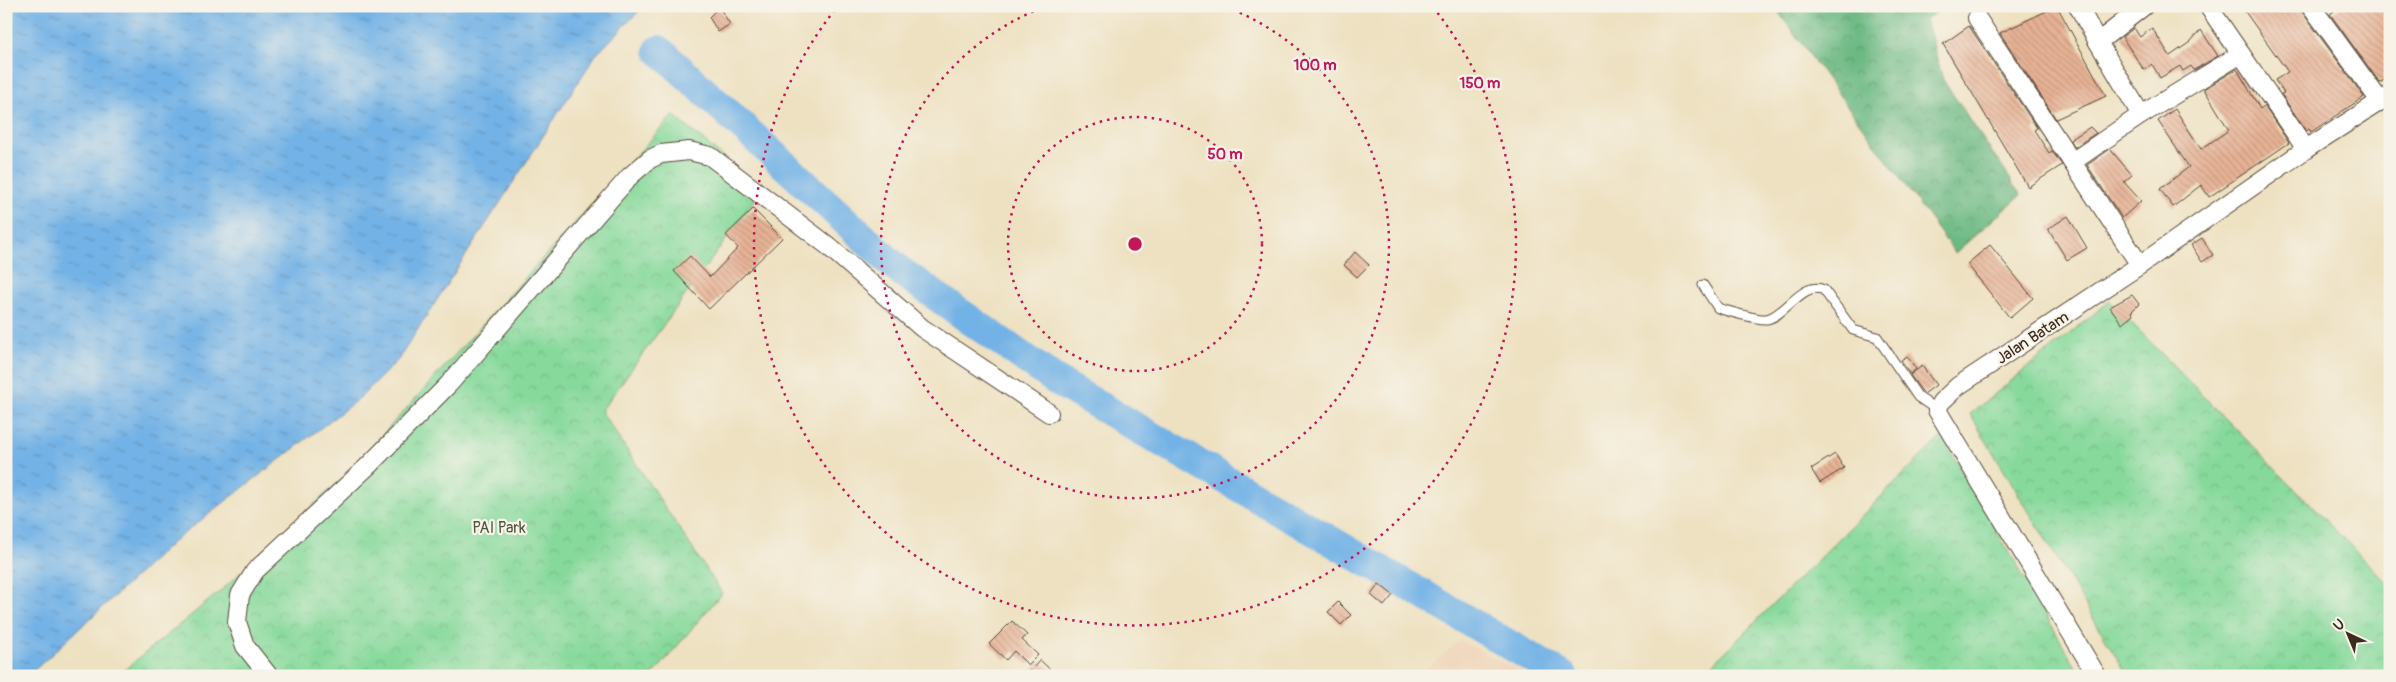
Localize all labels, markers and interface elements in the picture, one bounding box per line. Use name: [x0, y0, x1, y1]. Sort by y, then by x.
text: 100 m: [1294, 56, 1336, 75]
text: 150 m: [1460, 74, 1500, 93]
text: 50 m: [1208, 145, 1242, 164]
centre of rings: [1126, 235, 1144, 253]
street label: Jalan Batam: [1992, 307, 2073, 369]
park label: PAI Park: [472, 518, 526, 538]
north arrow: [2324, 610, 2374, 660]
text: U: [2330, 616, 2349, 634]

